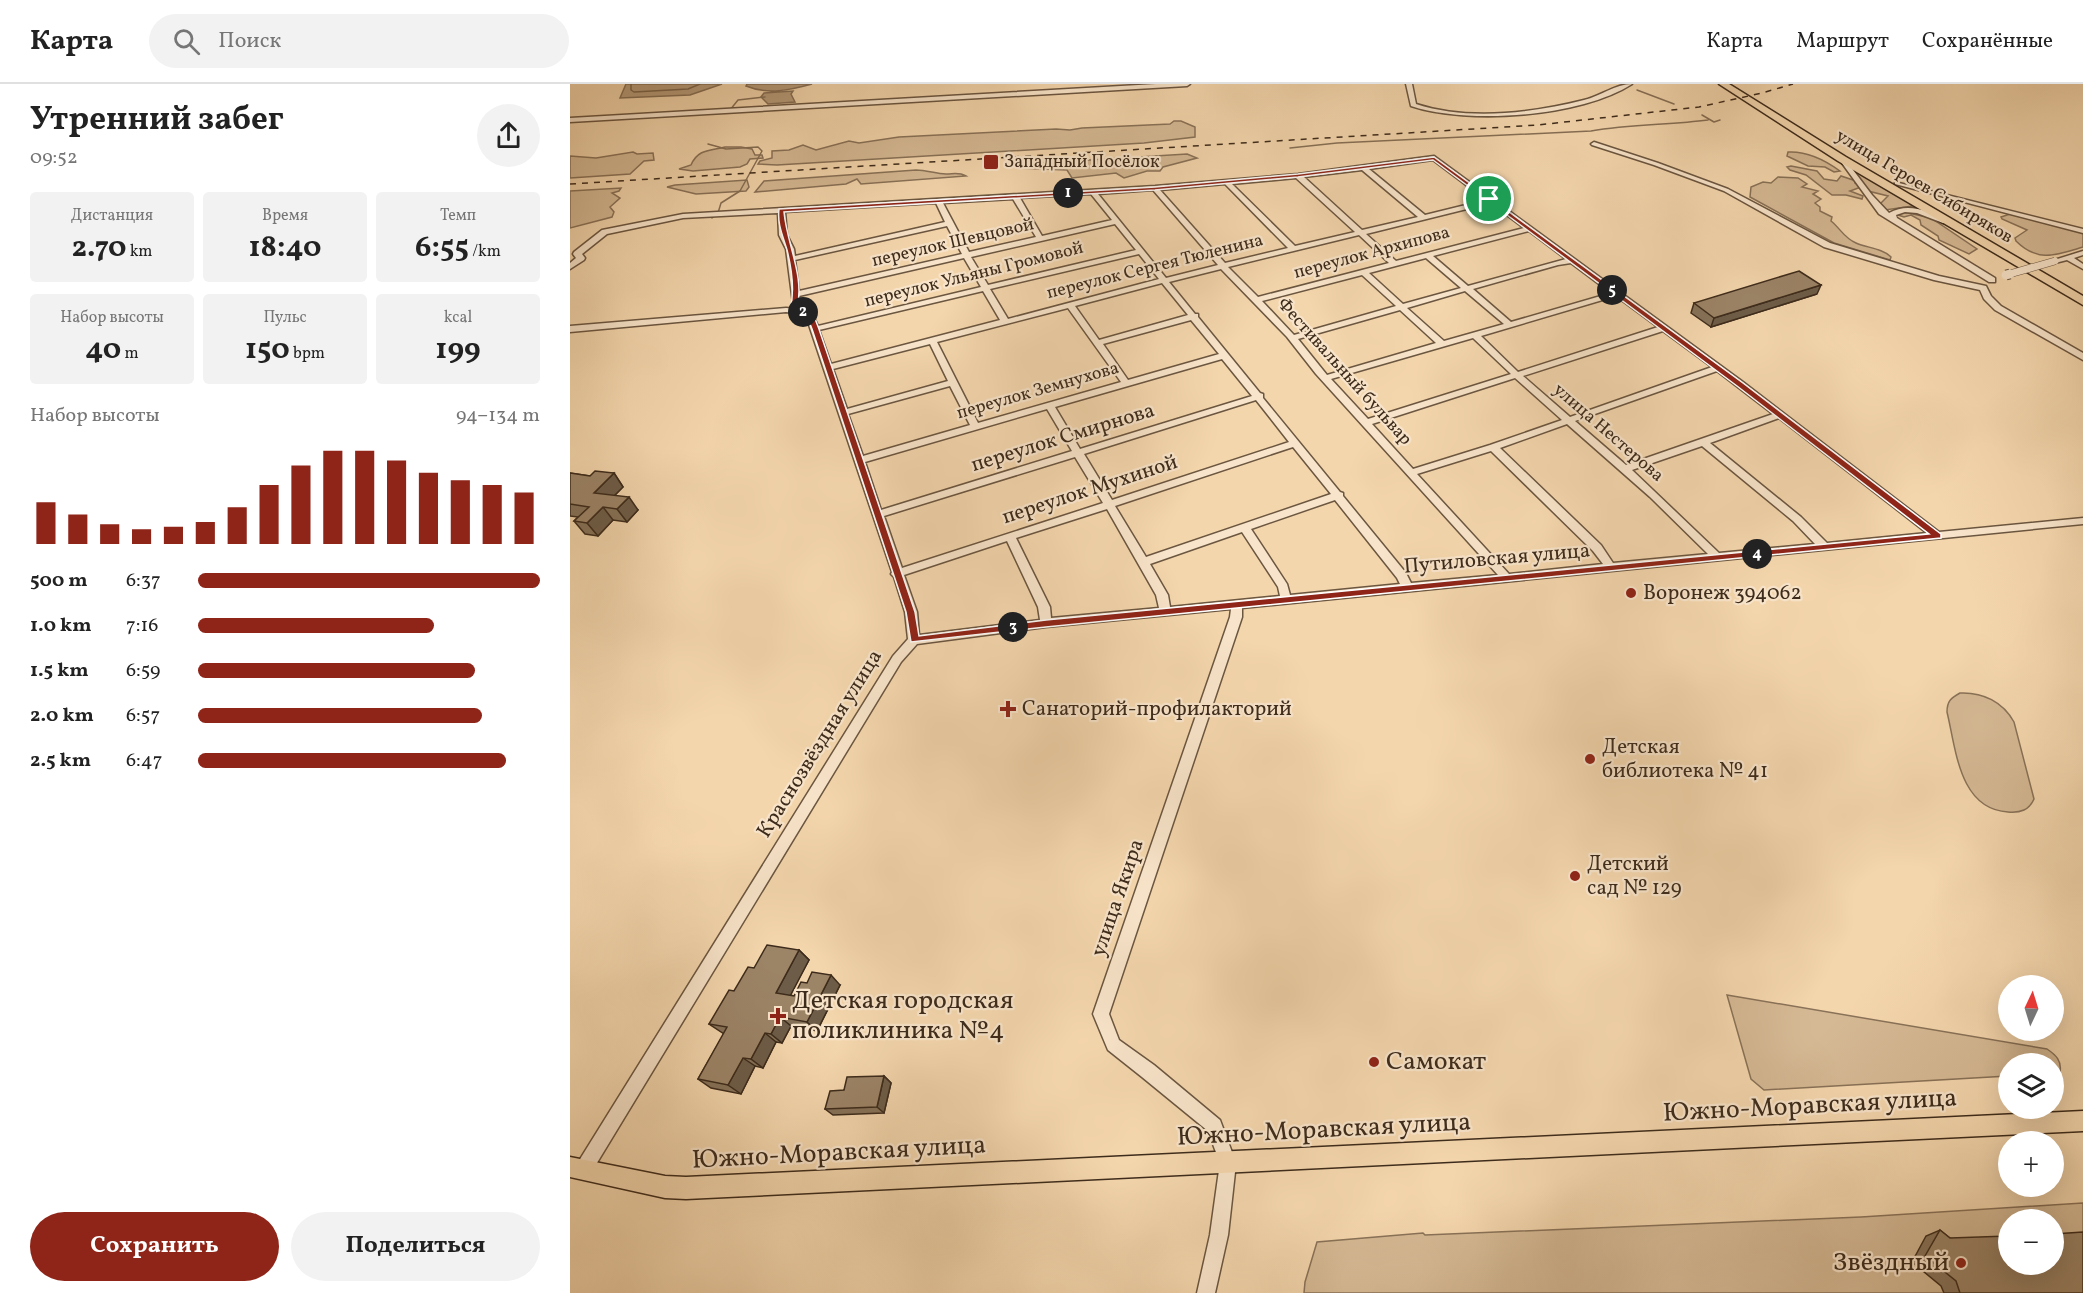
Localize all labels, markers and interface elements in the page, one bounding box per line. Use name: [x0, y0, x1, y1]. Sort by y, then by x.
search box: [149, 14, 569, 68]
text: Карта: [30, 22, 113, 61]
icon: search: [170, 25, 203, 58]
text: Поиск: [218, 26, 281, 57]
text: Карта: [1706, 27, 1763, 56]
text: Маршрут: [1796, 27, 1889, 56]
text: Сохранённые: [1922, 27, 2053, 56]
text: Утренний забег: [30, 98, 284, 144]
button: share: [477, 104, 540, 167]
street label: улица Героев Сибиряков: [1831, 124, 2017, 250]
text: 09:52: [30, 144, 78, 172]
place label: Западный Посёлок: [1004, 150, 1160, 175]
marker: Западный Посёлок: [982, 153, 1000, 171]
pin: [1463, 173, 1514, 224]
pin: 1: [1053, 178, 1083, 208]
text: 1: [1065, 182, 1071, 204]
icon: arrive: [1472, 182, 1505, 215]
text: Дистанция: [71, 205, 153, 227]
text: Время: [262, 205, 308, 227]
text: Темп: [440, 205, 476, 227]
street label: переулок Шевцовой: [869, 212, 1037, 274]
street label: переулок Архипова: [1291, 220, 1453, 286]
text: 2.70: [71, 227, 126, 269]
text: 18:40: [249, 227, 322, 269]
text: 6:55: [415, 227, 469, 269]
street label: переулок Сергея Тюленина: [1044, 228, 1266, 306]
street label: переулок Ульяны Громовой: [862, 236, 1086, 314]
text: km: [126, 241, 153, 263]
text: /km: [469, 241, 501, 263]
pin: 5: [1597, 275, 1627, 305]
text: 5: [1608, 279, 1616, 301]
street label: Фестивальный бульвар: [1271, 293, 1417, 451]
pin: 2: [788, 297, 818, 327]
text: 2: [799, 301, 807, 323]
text: Набор высоты: [60, 307, 164, 329]
text: Пульс: [263, 307, 307, 329]
text: kcal: [444, 307, 472, 329]
text: 40: [85, 329, 121, 371]
text: 150: [245, 329, 290, 371]
text: 199: [435, 329, 481, 371]
text: m: [121, 343, 139, 365]
text: bpm: [290, 343, 325, 365]
street label: переулок Земнухова: [954, 356, 1122, 426]
street label: улица Нестерова: [1547, 378, 1669, 488]
street label: переулок Смирнова: [968, 396, 1158, 480]
text: Набор высоты: [30, 402, 160, 430]
text: 94–134 m: [456, 402, 540, 430]
street label: переулок Мухиной: [998, 448, 1182, 532]
street label: Путиловская улица: [1403, 536, 1591, 582]
pin: 4: [1742, 539, 1772, 569]
text: 4: [1752, 543, 1762, 565]
text: 500 m: [30, 567, 88, 595]
text: 6:37: [126, 567, 161, 595]
place label: Воронеж 394062: [1643, 579, 1802, 608]
marker: Воронеж 394062: [1624, 586, 1638, 600]
text: 1.0 km: [30, 612, 92, 640]
text: 7:16: [126, 612, 158, 640]
pin: 3: [998, 612, 1028, 642]
text: 3: [1009, 616, 1017, 638]
street label: Краснозвёздная улица: [750, 644, 890, 844]
text: 1.5 km: [30, 657, 89, 685]
text: 6:59: [126, 657, 160, 685]
place label: Cанаторий-профилакторий: [1022, 695, 1292, 724]
marker: Cанаторий-профилакторий: [999, 700, 1017, 718]
text: 2.0 km: [30, 702, 94, 730]
text: 6:57: [126, 702, 160, 730]
place label: Детская библиотека № 41: [1602, 733, 1768, 786]
text: 2.5 km: [30, 747, 91, 775]
text: 6:47: [126, 747, 162, 775]
marker: Детская библиотека № 41: [1583, 752, 1597, 766]
street label: улица Якира: [1084, 835, 1152, 961]
place label: Детский сад № 129: [1587, 850, 1682, 903]
marker: Детский сад № 129: [1568, 869, 1582, 883]
north arrow: [1998, 975, 2064, 1041]
map controls: [1998, 975, 2064, 1275]
place label: Детская городская поликлиника №4: [792, 983, 1014, 1049]
marker: Детская городская поликлиника №4: [769, 1007, 787, 1025]
place label: Самокат: [1386, 1044, 1486, 1080]
button: layers: [1998, 1053, 2064, 1119]
marker: Самокат: [1367, 1055, 1381, 1069]
street label: Южно-Моравская улица: [1662, 1080, 1958, 1132]
street label: Южно-Моравская улица: [1176, 1104, 1472, 1156]
street label: Южно-Моравская улица: [691, 1127, 987, 1179]
button: +: [1998, 1131, 2064, 1197]
button: −: [1998, 1209, 2064, 1275]
button: Сохранить: [30, 1212, 279, 1281]
button: Поделиться: [291, 1212, 540, 1281]
place label: Звёздный: [1833, 1245, 1949, 1281]
marker: Звёздный: [1954, 1256, 1968, 1270]

